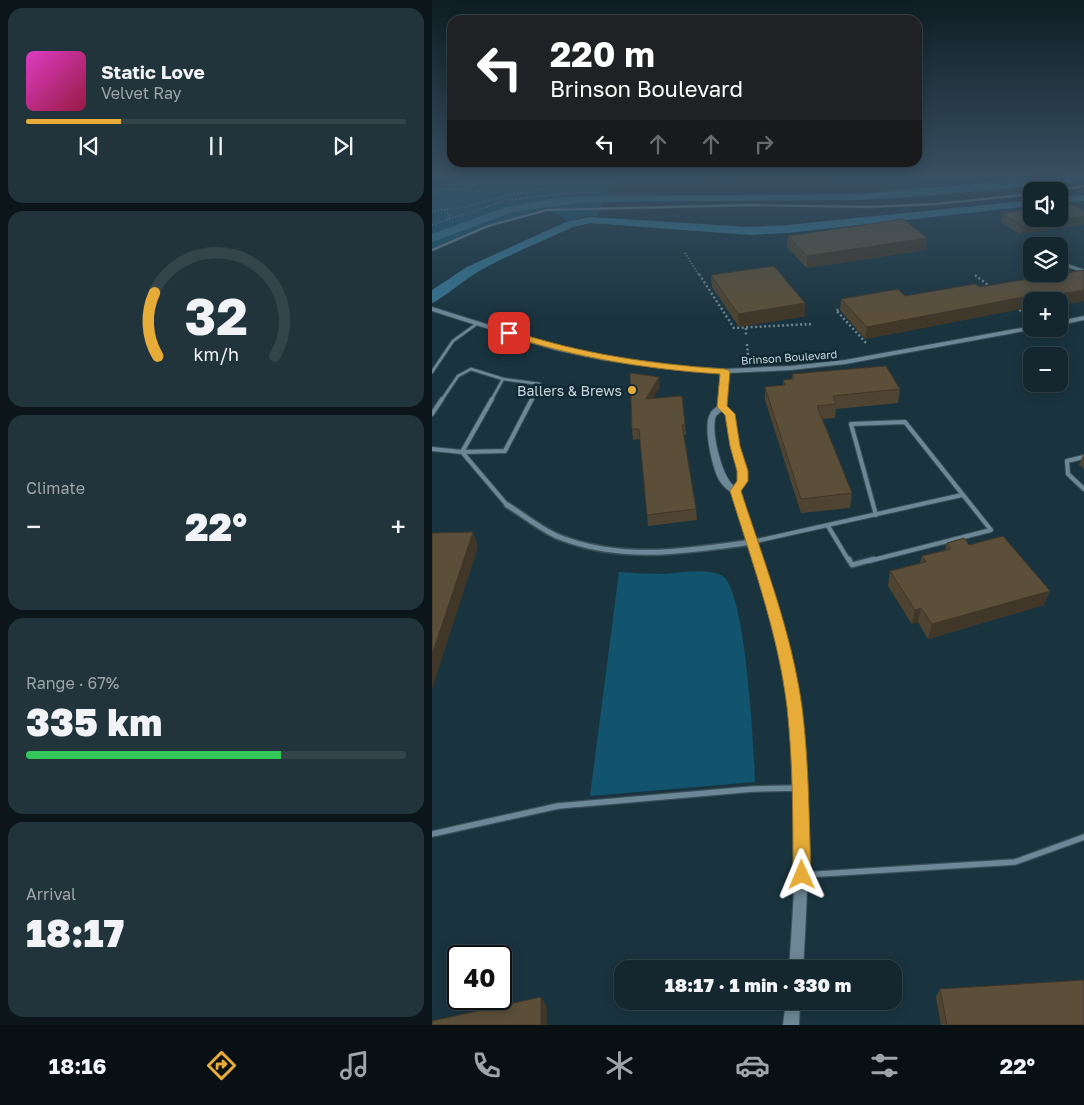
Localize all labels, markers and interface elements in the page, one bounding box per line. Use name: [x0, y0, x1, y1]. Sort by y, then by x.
text: 220 m: [550, 33, 655, 75]
icon: left: [467, 35, 532, 100]
text: Static Love: [101, 60, 205, 83]
text: Brinson Boulevard: [550, 75, 743, 102]
text: Velvet Ray: [101, 83, 182, 103]
icon: left: [591, 130, 619, 158]
icon: ahead: [644, 130, 672, 158]
icon: ahead: [697, 130, 725, 158]
icon: right: [750, 130, 778, 158]
icon: previous: [75, 132, 103, 160]
icon: pause: [202, 132, 230, 160]
icon: next: [329, 132, 357, 160]
map controls: [1023, 182, 1068, 392]
button: sound: [1023, 182, 1068, 227]
button: layers: [1023, 237, 1068, 282]
text: 32: [184, 284, 248, 346]
button: +: [1023, 292, 1068, 337]
pin: [488, 312, 530, 354]
icon: arrive: [495, 319, 523, 347]
text: km/h: [193, 343, 239, 365]
street label: Brinson Boulevard: [740, 347, 838, 367]
button: −: [1023, 347, 1068, 392]
place label: Ballers & Brews: [517, 382, 622, 399]
marker: Ballers & Brews: [626, 384, 638, 396]
text: Climate: [26, 478, 85, 498]
text: 22°: [185, 504, 247, 549]
text: −: [26, 510, 41, 543]
text: +: [391, 510, 406, 543]
text: Range · 67%: [26, 673, 119, 693]
text: 335 km: [26, 699, 162, 744]
position arrow: [775, 848, 827, 900]
text: Arrival: [26, 884, 76, 904]
text: 18:17: [26, 910, 124, 955]
speed limit sign: 40: [447, 945, 512, 1010]
text: 18:17 · 1 min · 330 m: [665, 973, 851, 996]
icon: directions: [204, 1048, 239, 1083]
icon: music: [337, 1048, 372, 1083]
icon: phone: [469, 1048, 504, 1083]
icon: climate: [602, 1048, 637, 1083]
icon: car: [735, 1048, 770, 1083]
icon: filters: [867, 1048, 902, 1083]
text: 18:16: [49, 1052, 107, 1079]
text: 22°: [1000, 1052, 1035, 1079]

